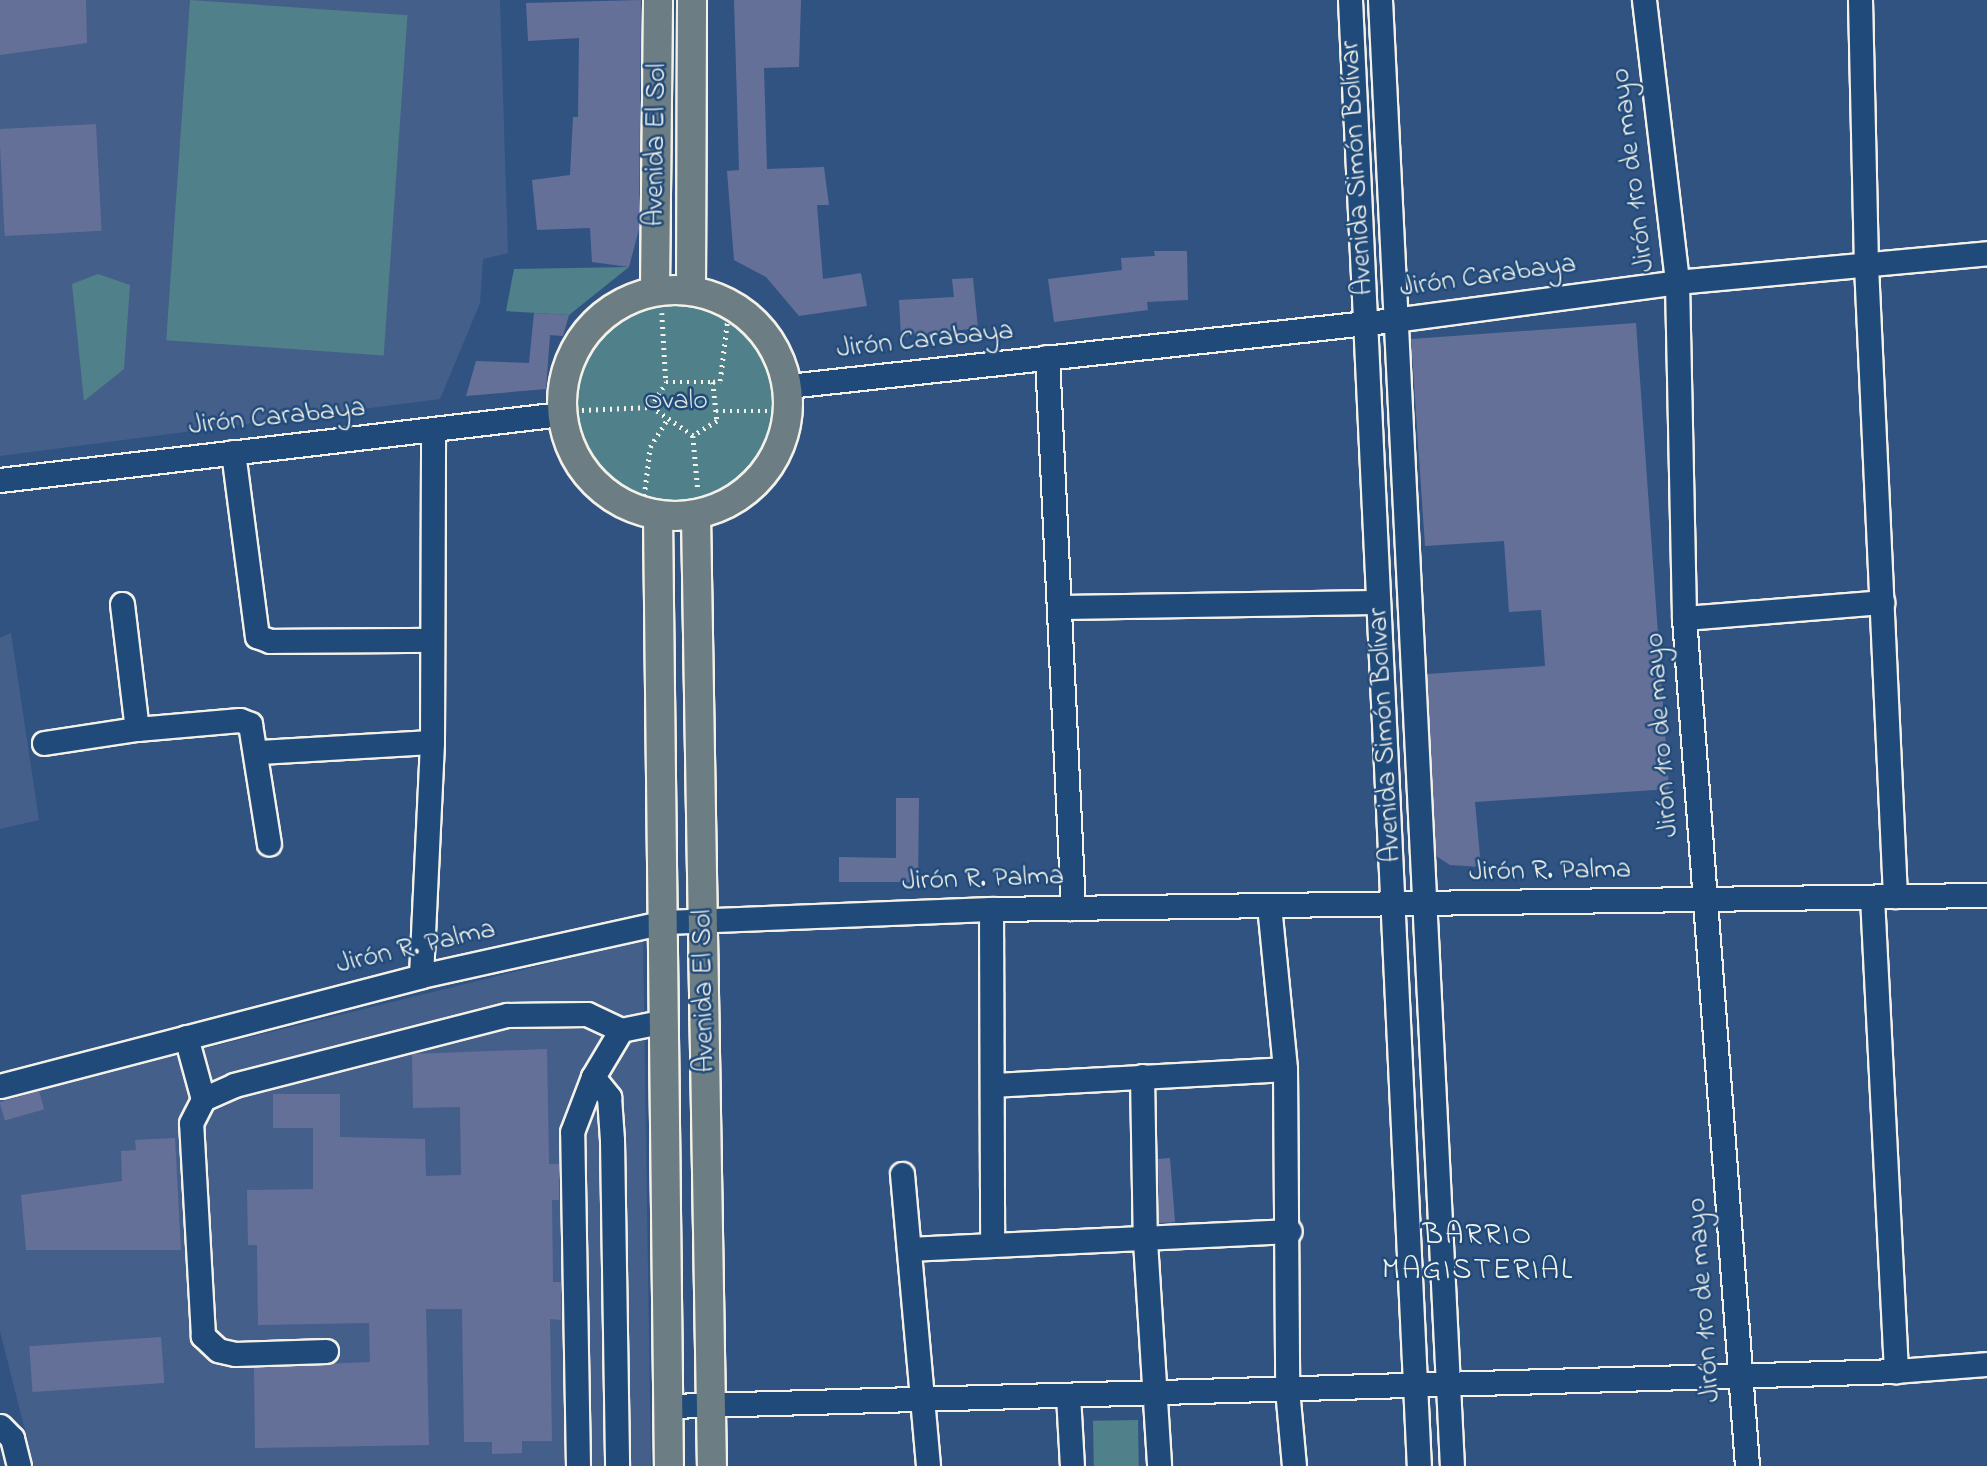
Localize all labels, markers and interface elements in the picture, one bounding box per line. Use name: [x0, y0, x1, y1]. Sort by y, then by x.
street label: Avenida Simón Bolívar: [1335, 40, 1381, 296]
street label: Avenida El Sol: [639, 63, 675, 227]
street label: Jirón 1ro de mayo: [1605, 66, 1663, 274]
street label: Jirón Carabaya: [1398, 248, 1578, 306]
street label: Jirón Carabaya: [835, 315, 1015, 367]
park label: Ovalo: [644, 385, 708, 419]
street label: Jirón Carabaya: [187, 392, 367, 444]
street label: Avenida Simón Bolívar: [1363, 607, 1409, 863]
street label: Jirón 1ro de mayo: [1639, 632, 1687, 838]
street label: Jirón R. Palma: [1469, 854, 1631, 890]
street label: Jirón R. Palma: [901, 860, 1065, 900]
street label: Avenida El Sol: [687, 909, 723, 1073]
street label: Jirón R. Palma: [333, 913, 499, 983]
street label: Jirón 1ro de mayo: [1681, 1197, 1729, 1403]
district label: BARRIO MAGISTERIAL: [1383, 1218, 1573, 1288]

